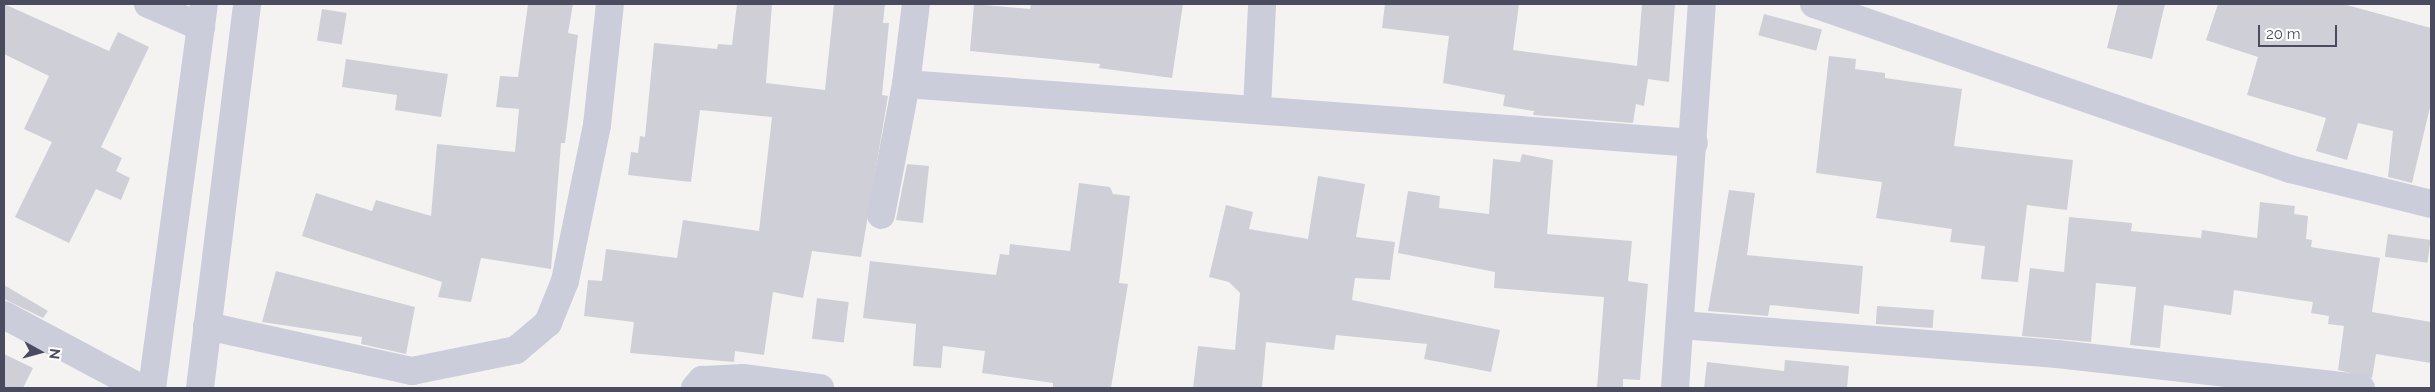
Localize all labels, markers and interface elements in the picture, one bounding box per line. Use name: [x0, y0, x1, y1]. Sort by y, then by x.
scale bar: [2260, 15, 2339, 47]
text: 20 m: [2266, 25, 2301, 43]
north arrow: [15, 327, 65, 377]
text: N: [46, 348, 63, 360]

